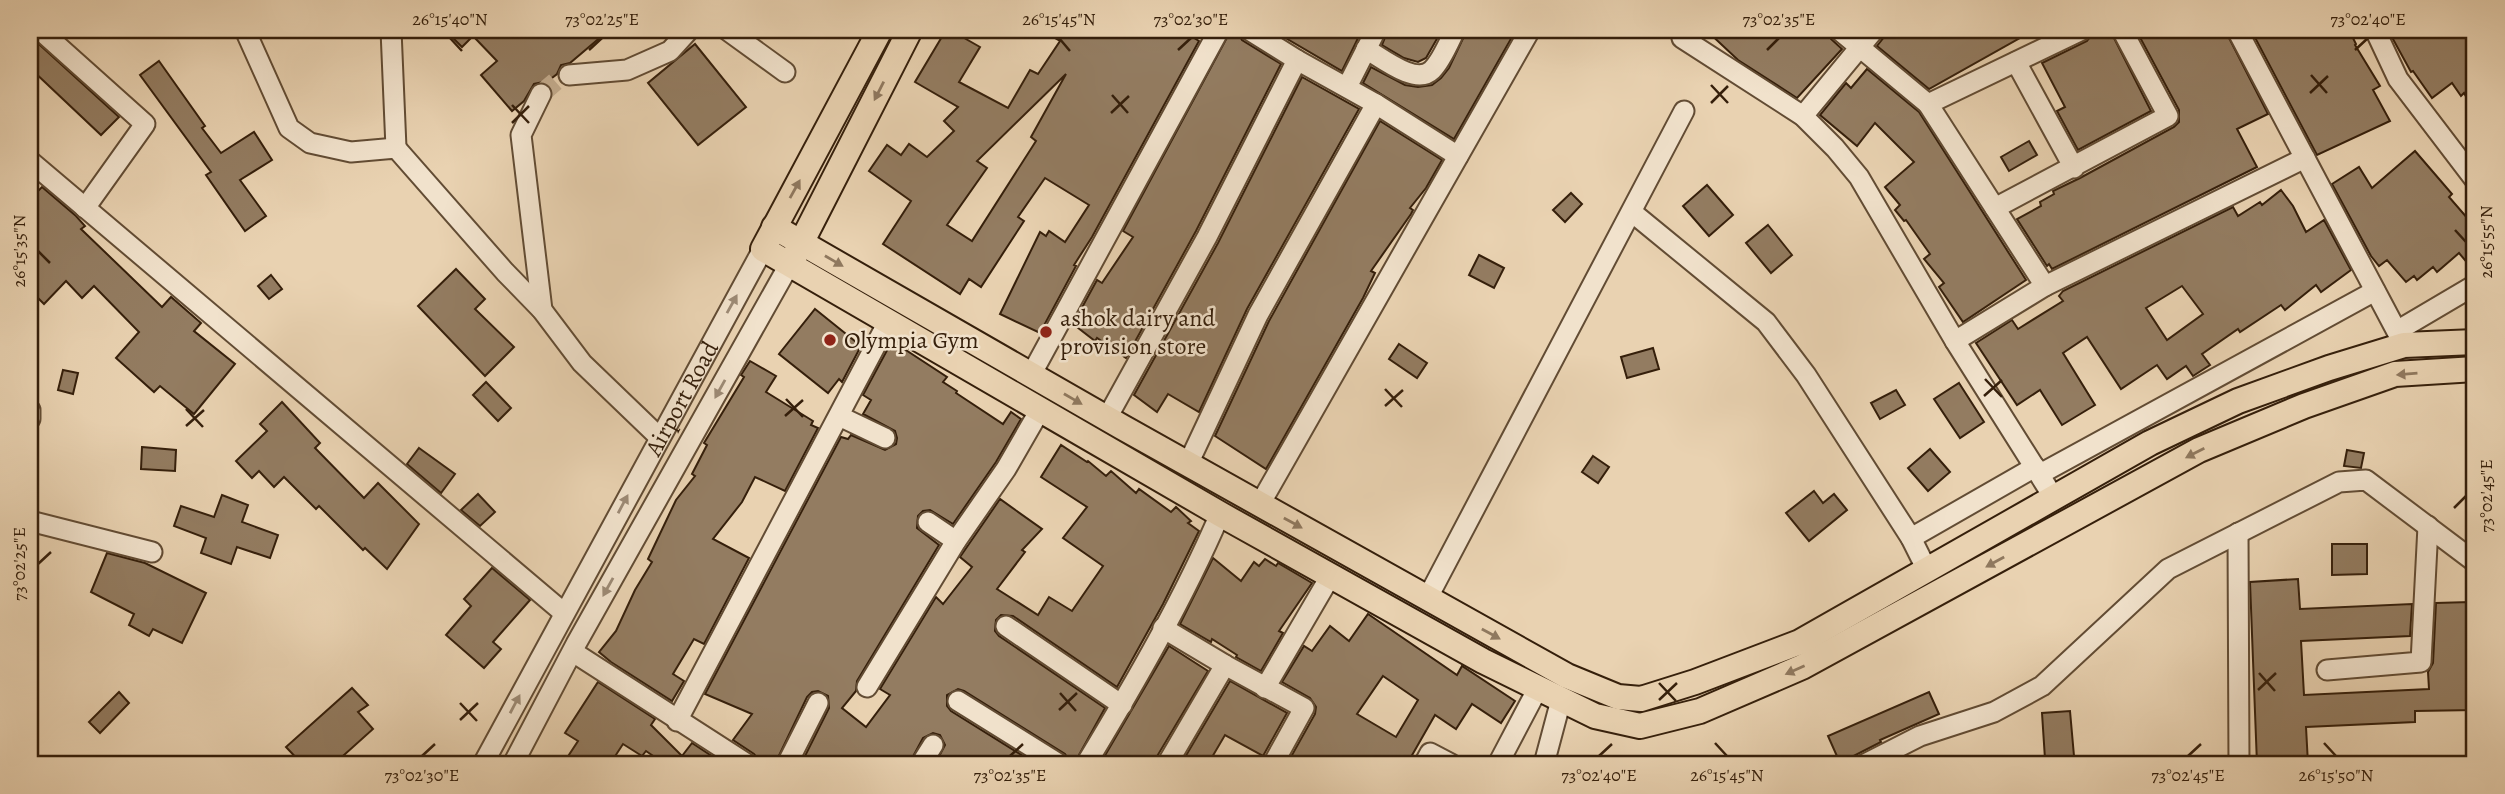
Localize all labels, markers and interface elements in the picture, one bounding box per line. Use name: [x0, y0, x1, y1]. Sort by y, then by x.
text: 26°15'40"N: [412, 7, 488, 31]
text: 73°02'25"E: [565, 7, 639, 31]
text: 26°15'45"N: [1022, 7, 1096, 31]
text: 73°02'30"E: [1154, 7, 1228, 31]
text: 73°02'35"E: [1742, 7, 1816, 31]
text: 73°02'40"E: [2330, 7, 2406, 31]
one-way arrow: [874, 81, 885, 101]
one-way arrow: [789, 179, 801, 199]
text: 26°15'55"N: [2474, 205, 2498, 279]
text: 26°15'35"N: [7, 214, 31, 287]
one-way arrow: [824, 255, 843, 267]
one-way arrow: [726, 295, 738, 314]
place label: ashok dairy and provision store: [1060, 302, 1215, 362]
place label: Olympia Gym: [844, 324, 979, 356]
marker: ashok dairy and provision store: [1038, 324, 1054, 340]
marker: Olympia Gym: [822, 332, 838, 348]
street label: Airport Road: [637, 335, 726, 462]
one-way arrow: [2396, 369, 2418, 380]
one-way arrow: [714, 379, 726, 398]
one-way arrow: [1064, 393, 1083, 405]
one-way arrow: [2185, 447, 2205, 458]
text: 73°02'45"E: [2474, 459, 2498, 533]
one-way arrow: [617, 494, 629, 514]
one-way arrow: [1283, 517, 1302, 529]
text: 73°02'25"E: [7, 527, 31, 601]
one-way arrow: [1985, 556, 2005, 568]
one-way arrow: [602, 577, 614, 597]
one-way arrow: [1481, 628, 1501, 640]
one-way arrow: [1785, 664, 1805, 676]
one-way arrow: [509, 694, 521, 714]
text: 73°02'30"E: [385, 763, 459, 787]
text: 73°02'35"E: [973, 763, 1047, 787]
text: 73°02'40"E: [1561, 763, 1637, 787]
text: 26°15'45"N: [1690, 763, 1764, 787]
text: 73°02'45"E: [2151, 763, 2225, 787]
text: 26°15'50"N: [2298, 763, 2374, 787]

